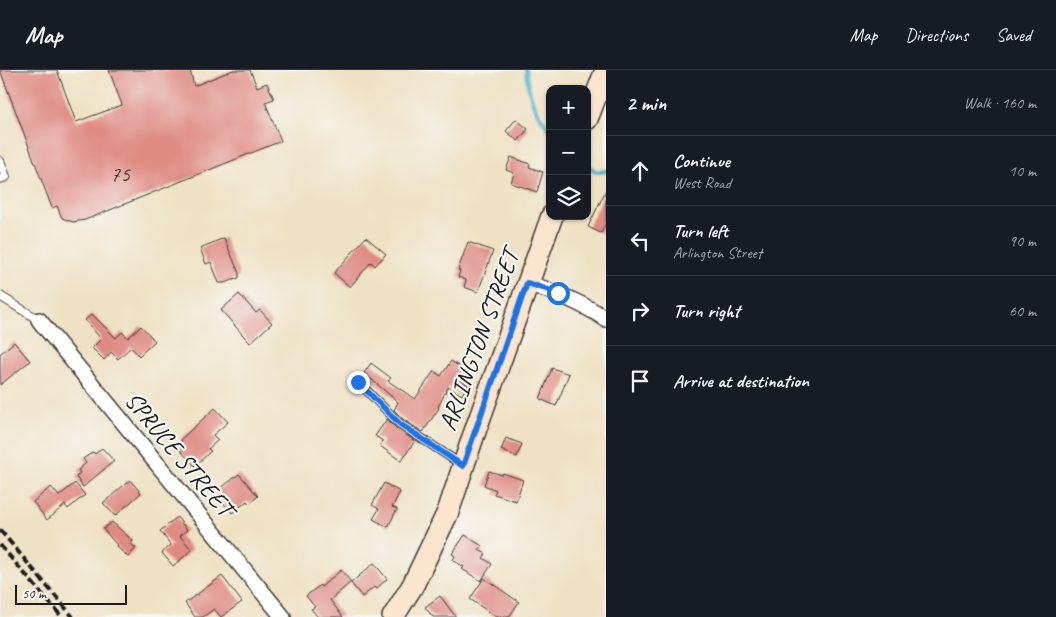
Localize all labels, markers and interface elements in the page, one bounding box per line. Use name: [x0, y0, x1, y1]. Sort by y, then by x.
text: Map: [25, 20, 62, 50]
text: Map: [850, 24, 877, 46]
text: Directions: [905, 24, 968, 46]
text: Saved: [996, 24, 1031, 46]
map controls: [546, 85, 591, 220]
button: +: [546, 85, 591, 130]
text: 2 min: [626, 90, 666, 116]
text: Walk · 160 m: [964, 93, 1036, 113]
button: −: [546, 130, 591, 175]
text: Continue: [673, 149, 730, 173]
icon: ahead: [626, 157, 654, 185]
house number: 75: [110, 160, 131, 188]
text: 10 m: [1009, 161, 1036, 181]
text: West Road: [673, 173, 731, 193]
button: layers: [546, 175, 591, 220]
text: Turn left: [673, 219, 728, 243]
icon: left: [626, 227, 654, 255]
text: 90 m: [1009, 231, 1036, 251]
street label: ARLINGTON STREET: [431, 240, 528, 435]
text: Arlington Street: [673, 243, 762, 263]
route start: [547, 282, 570, 305]
icon: right: [626, 297, 654, 325]
text: Turn right: [673, 299, 740, 323]
text: 60 m: [1009, 301, 1036, 321]
icon: arrive: [626, 367, 654, 395]
text: Arrive at destination: [673, 369, 809, 393]
route end: [347, 371, 370, 394]
street label: SPRUCE STREET: [118, 385, 245, 528]
scale bar: [15, 582, 128, 605]
text: 50 m: [22, 585, 46, 602]

